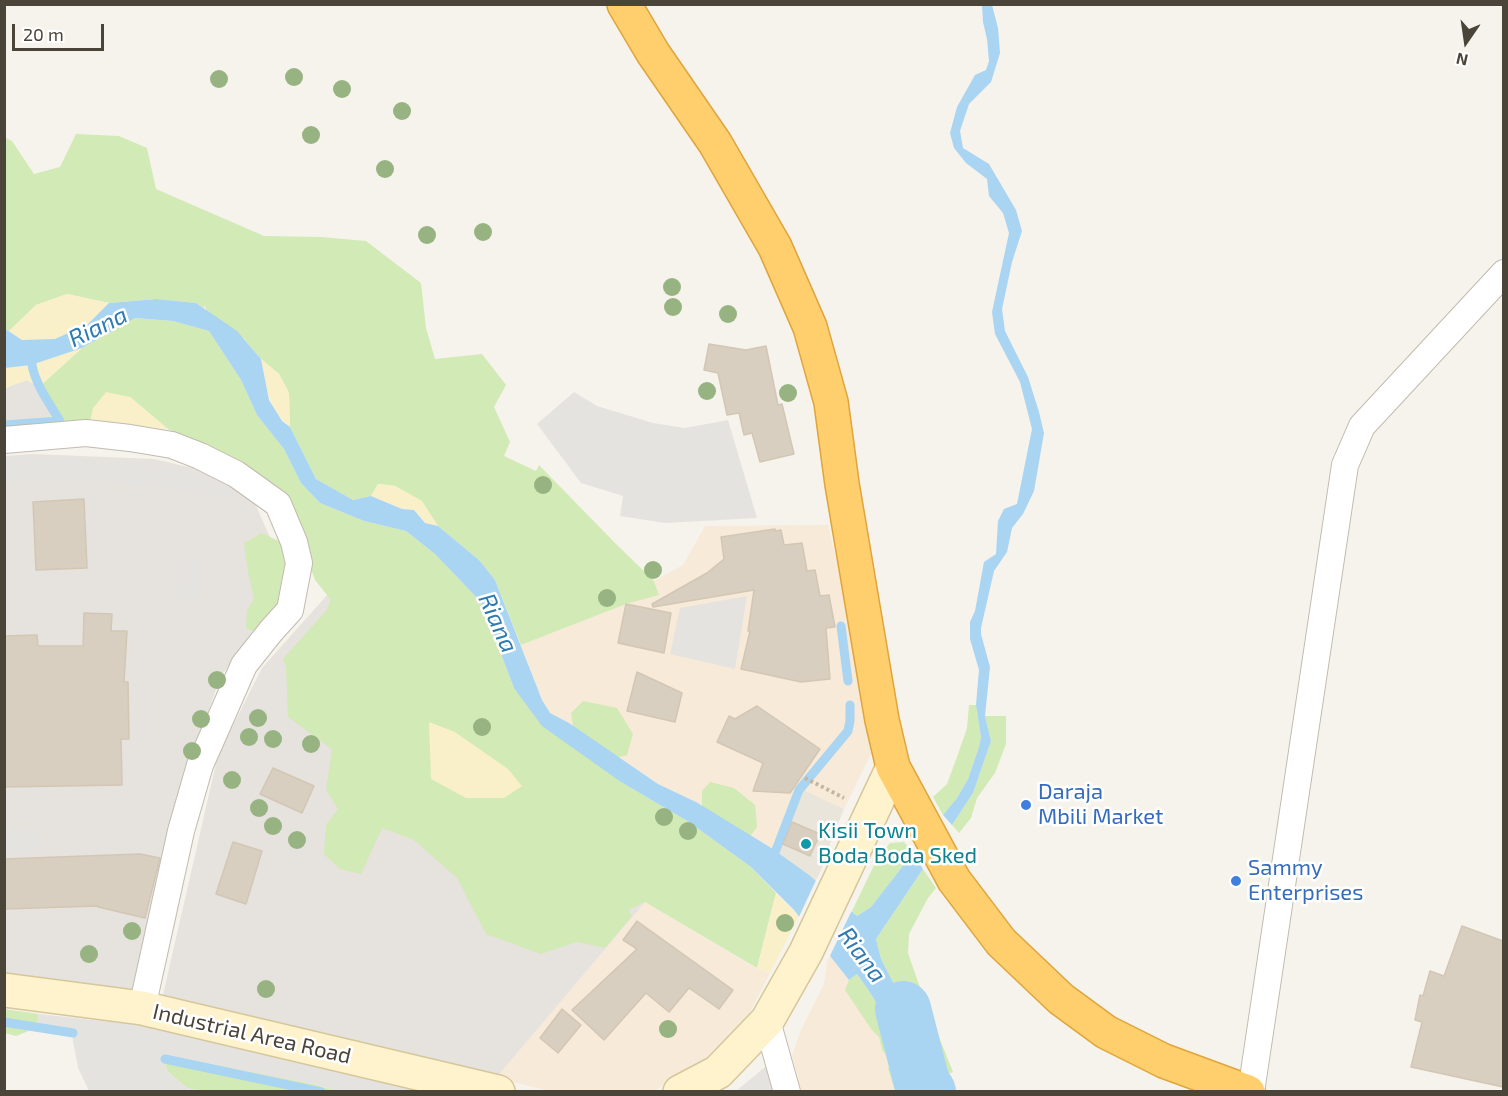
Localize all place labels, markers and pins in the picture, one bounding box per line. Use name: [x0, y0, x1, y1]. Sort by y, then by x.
place label: Daraja Mbili Market: [1038, 779, 1163, 830]
marker: Daraja Mbili Market: [1019, 798, 1033, 812]
place label: Kisii Town Boda Boda Sked: [818, 818, 977, 870]
marker: Kisii Town Boda Boda Sked: [799, 837, 813, 851]
place label: Sammy Enterprises: [1248, 855, 1363, 906]
marker: Sammy Enterprises: [1229, 874, 1243, 888]

